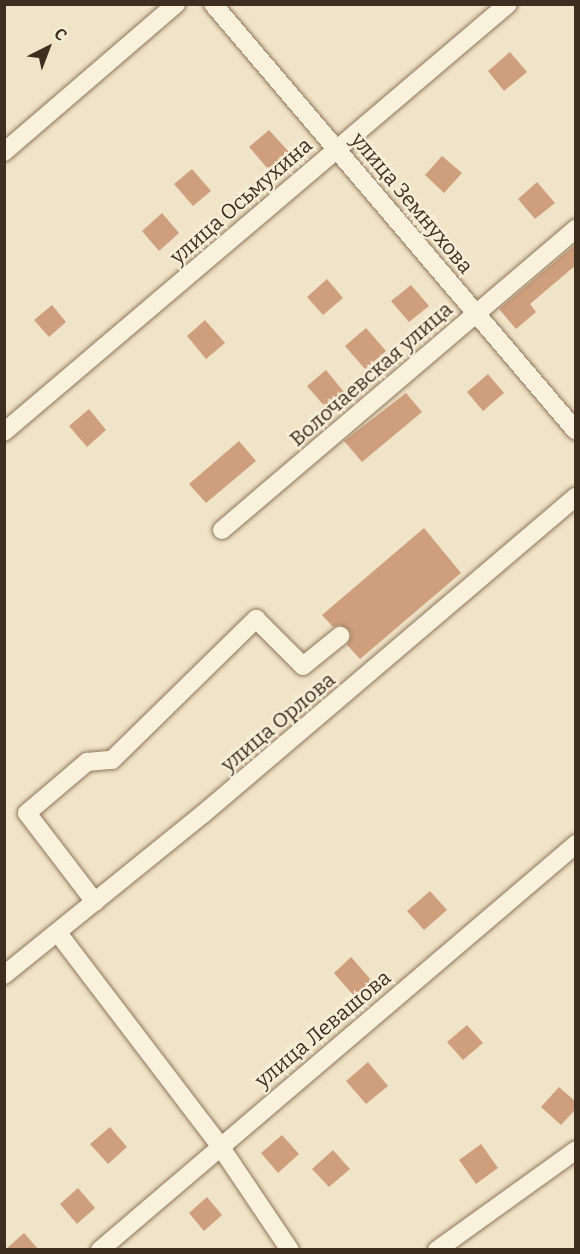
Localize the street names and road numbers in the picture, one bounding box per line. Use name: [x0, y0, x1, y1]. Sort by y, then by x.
street label: улица Земнухова: [346, 127, 478, 279]
street label: улица Осьмухина: [165, 133, 317, 269]
street label: Волочаевская улица: [284, 296, 458, 452]
street label: улица Орлова: [216, 667, 340, 777]
street label: улица Левашова: [250, 965, 396, 1093]

